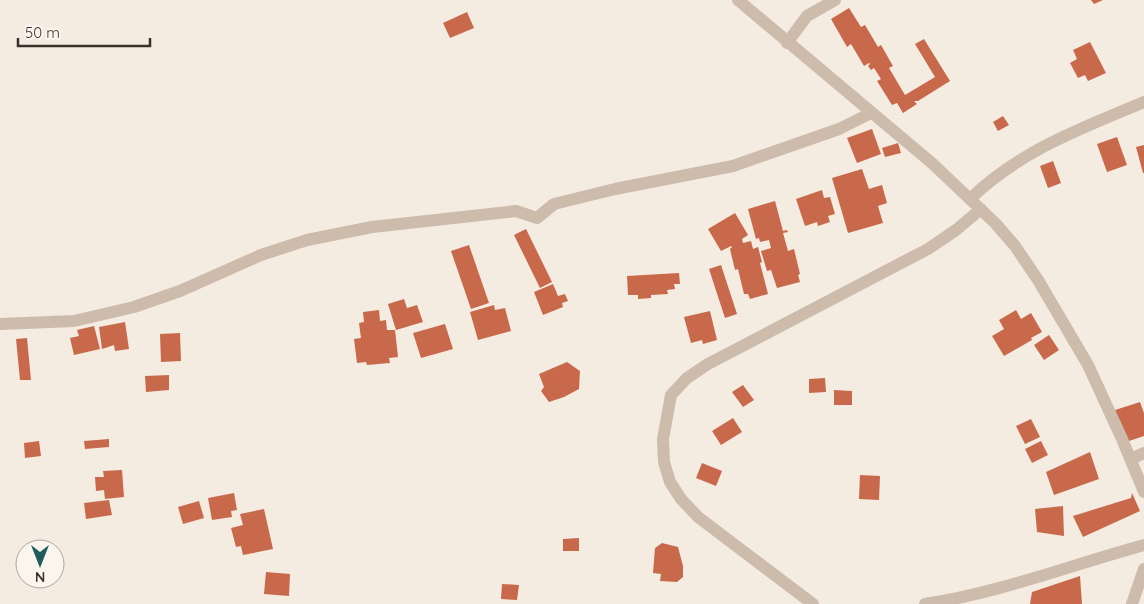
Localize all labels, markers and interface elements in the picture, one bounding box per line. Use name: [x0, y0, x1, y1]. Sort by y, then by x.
scale bar: [18, 15, 150, 47]
text: 50 m: [25, 23, 60, 42]
north arrow: [15, 539, 65, 589]
text: N: [35, 568, 45, 586]

